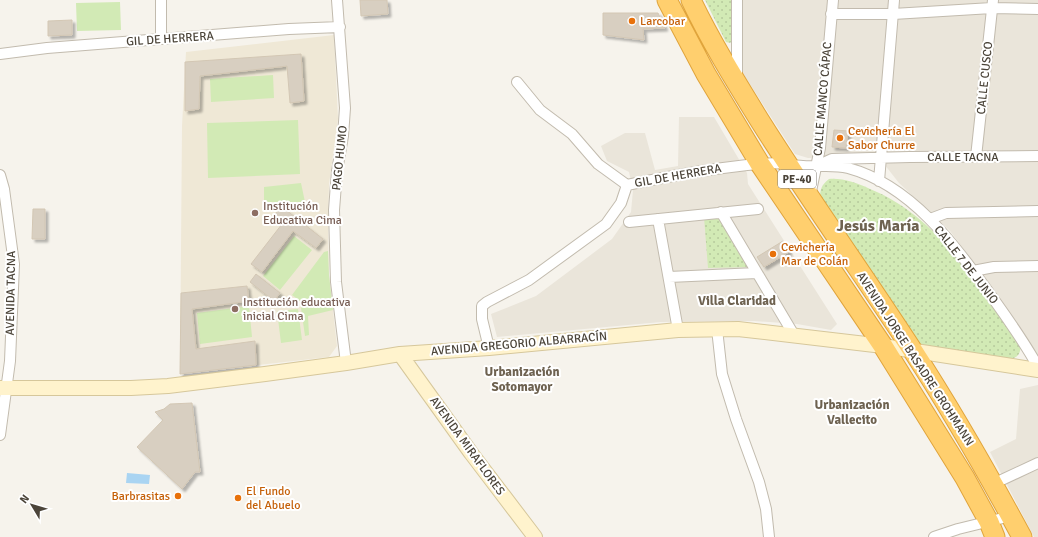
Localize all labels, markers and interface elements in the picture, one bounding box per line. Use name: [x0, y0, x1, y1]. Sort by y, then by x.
place label: Larcobar: [640, 14, 686, 29]
marker: Larcobar: [627, 16, 637, 26]
street label: GIL DE HERRERA: [126, 28, 215, 50]
street label: CALLE MANCO CÁPAC: [811, 41, 835, 157]
street label: CALLE CUSCO: [974, 41, 996, 115]
place label: Cevichería El Sabor Churre: [848, 124, 915, 153]
street label: PAGO HUMO: [329, 125, 351, 191]
marker: Cevichería El Sabor Churre: [835, 133, 845, 143]
street label: CALLE TACNA: [927, 150, 999, 165]
street label: GIL DE HERRERA: [633, 161, 723, 191]
road number: PE-40: [778, 170, 816, 188]
place label: Institución Educativa Cima: [263, 199, 342, 228]
marker: Institución Educativa Cima: [250, 208, 260, 218]
district label: Jesús María: [836, 216, 920, 236]
street label: CALLE 7 DE JUNIO: [931, 223, 1001, 307]
place label: Cevichería Mar de Colán: [781, 240, 848, 269]
marker: Cevichería Mar de Colán: [768, 249, 778, 259]
street label: AVENIDA TACNA: [3, 250, 19, 336]
street label: AVENIDA JORGE BASADRE GROHMANN: [853, 269, 977, 449]
district label: Villa Claridad: [698, 293, 776, 309]
place label: Institución educativa inicial Cima: [243, 295, 350, 324]
marker: Institución educativa inicial Cima: [230, 304, 240, 314]
street label: AVENIDA GREGORIO ALBARRACÍN: [430, 329, 608, 359]
district label: Urbanización Sotomayor: [484, 364, 560, 395]
street label: AVENIDA MIRAFLORES: [426, 394, 508, 498]
district label: Urbanización Vallecito: [814, 397, 890, 428]
place label: El Fundo del Abuelo: [246, 484, 300, 513]
north arrow: [12, 485, 52, 525]
place label: Barbrasitas: [111, 489, 170, 504]
marker: Barbrasitas: [173, 491, 183, 501]
text: N: [17, 492, 32, 506]
marker: El Fundo del Abuelo: [233, 493, 243, 503]

